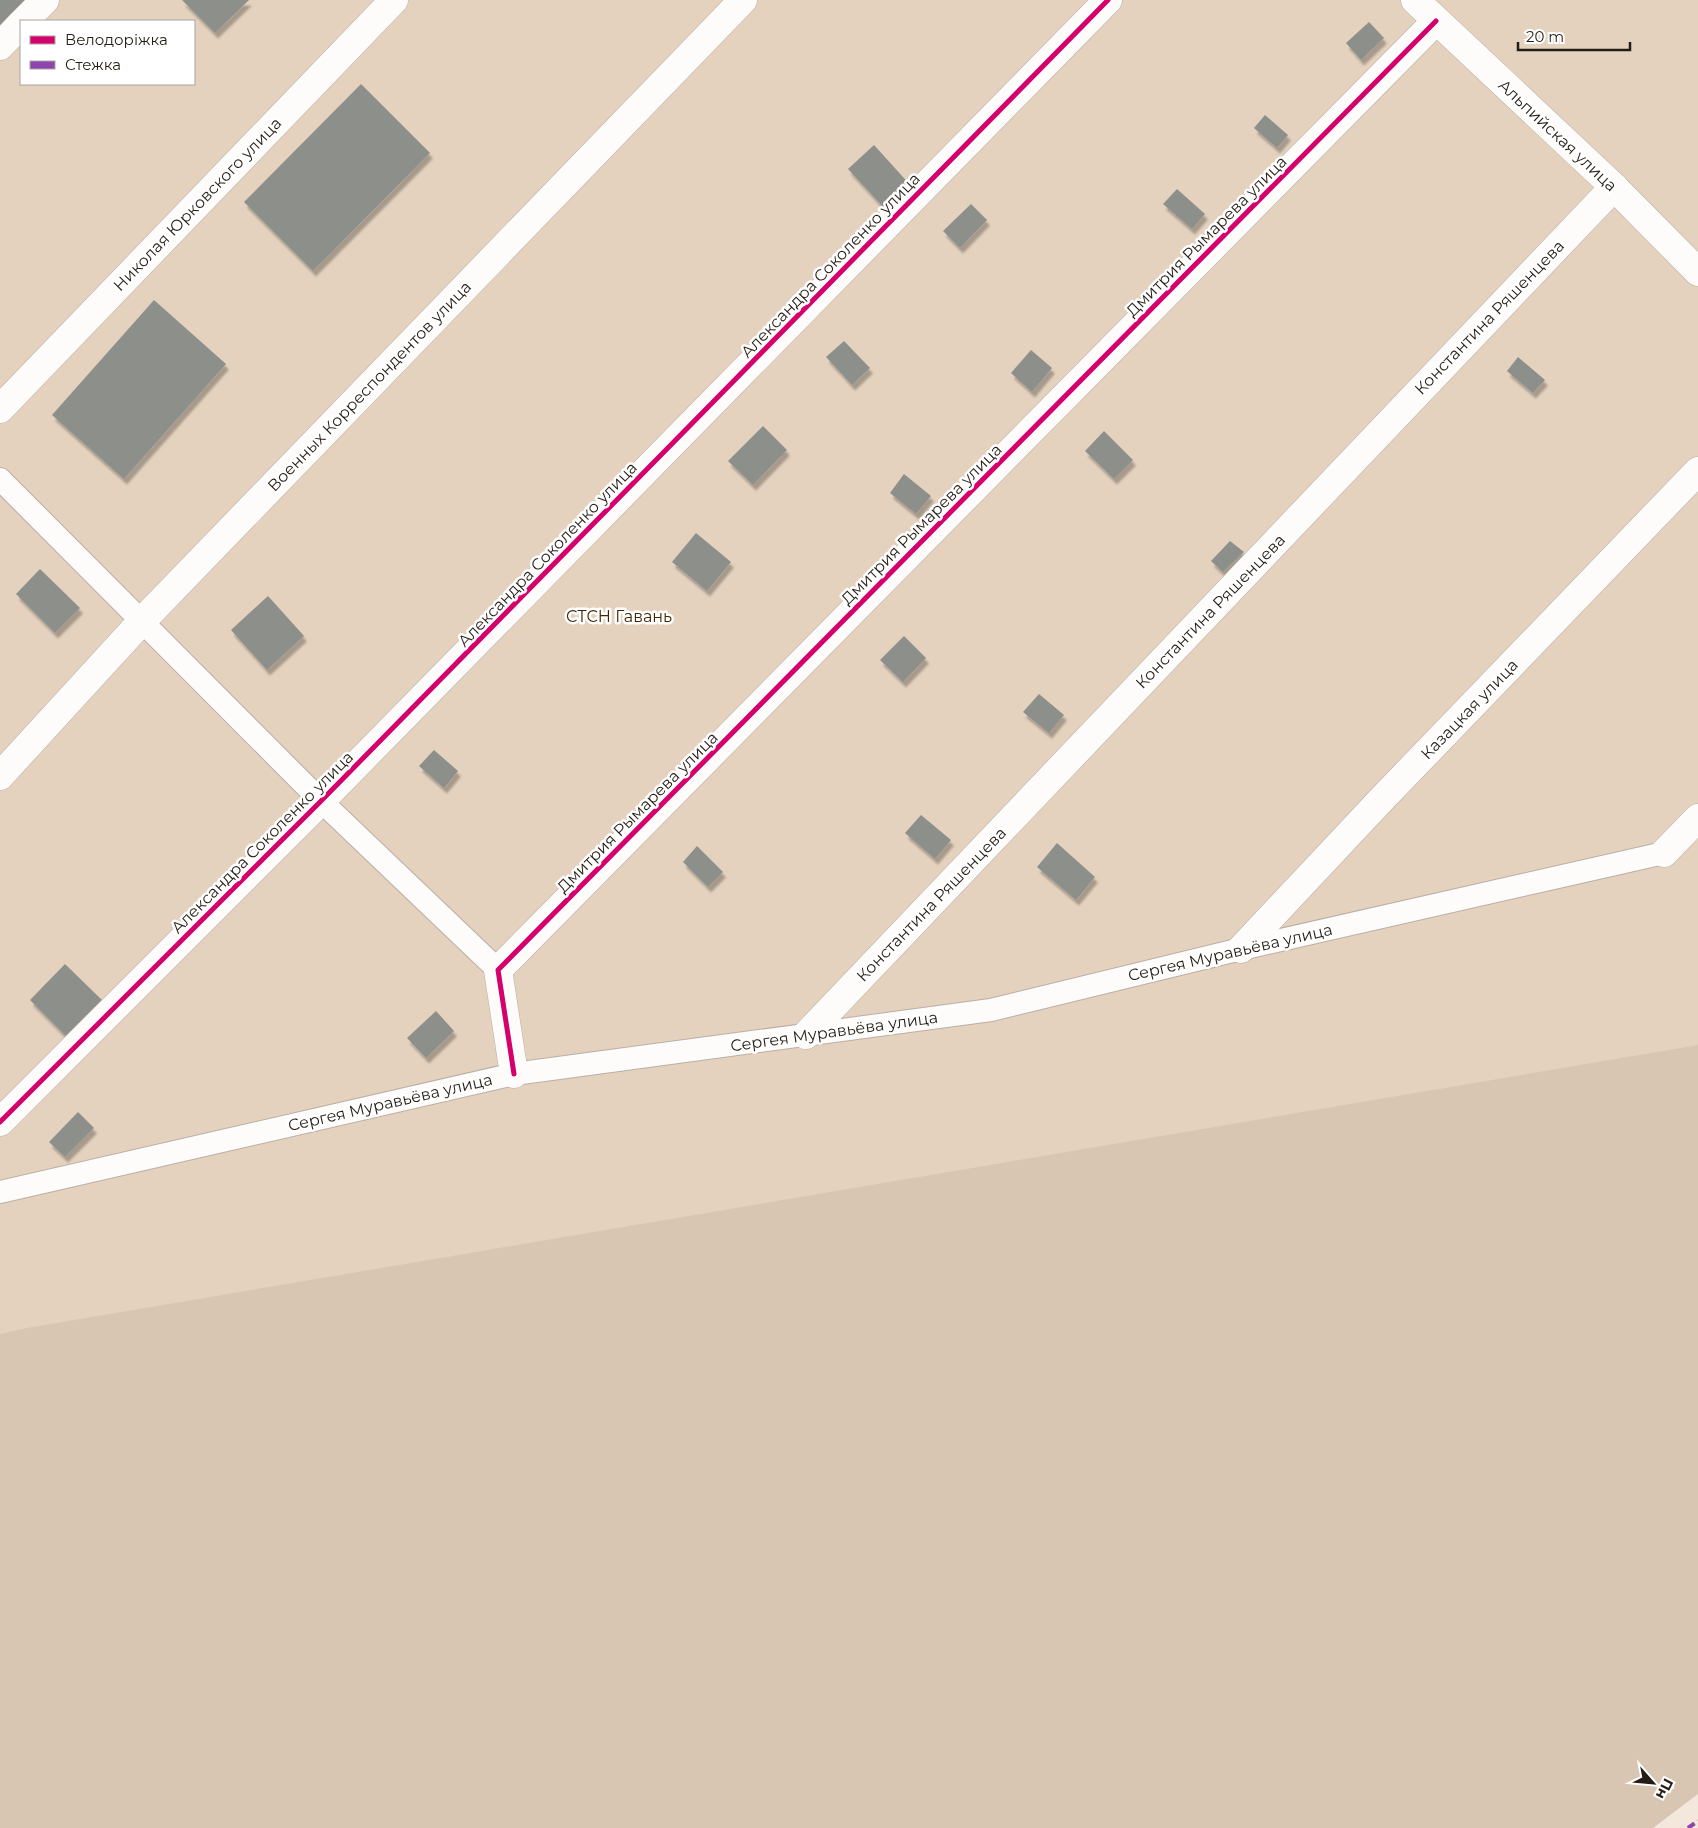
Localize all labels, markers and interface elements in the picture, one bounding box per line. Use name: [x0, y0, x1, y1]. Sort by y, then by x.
legend: [20, 20, 195, 85]
scale bar: [1518, 20, 1630, 52]
text: 20 m: [1526, 27, 1564, 46]
text: Велодоріжка: [65, 30, 168, 49]
text: Стежка: [65, 55, 121, 74]
street label: Альпийская улица: [1494, 76, 1621, 195]
street label: Николая Юрковского улица: [109, 114, 285, 295]
street label: Дмитрия Рымарева улица: [1122, 152, 1291, 321]
street label: Александра Соколенко улица: [737, 169, 924, 362]
street label: Константина Ряшенцева: [1411, 236, 1568, 398]
street label: Военных Корреспондентов улица: [264, 277, 475, 495]
street label: Дмитрия Рымарева улица: [837, 440, 1006, 609]
street label: Александра Соколенко улица: [454, 458, 641, 651]
street label: Константина Ряшенцева: [1132, 530, 1289, 692]
park label: СТСН Гавань: [566, 607, 672, 626]
street label: Казацкая улица: [1417, 655, 1522, 763]
street label: Дмитрия Рымарева улица: [553, 728, 722, 897]
street label: Александра Соколенко улица: [167, 747, 357, 937]
street label: Константина Ряшенцева: [853, 823, 1010, 985]
street label: Сергея Муравьёва улица: [1126, 920, 1334, 985]
street label: Сергея Муравьёва улица: [729, 1008, 939, 1055]
street label: Сергея Муравьёва улица: [286, 1070, 494, 1135]
north arrow: [1628, 1758, 1678, 1808]
text: Пн: [1652, 1775, 1677, 1802]

